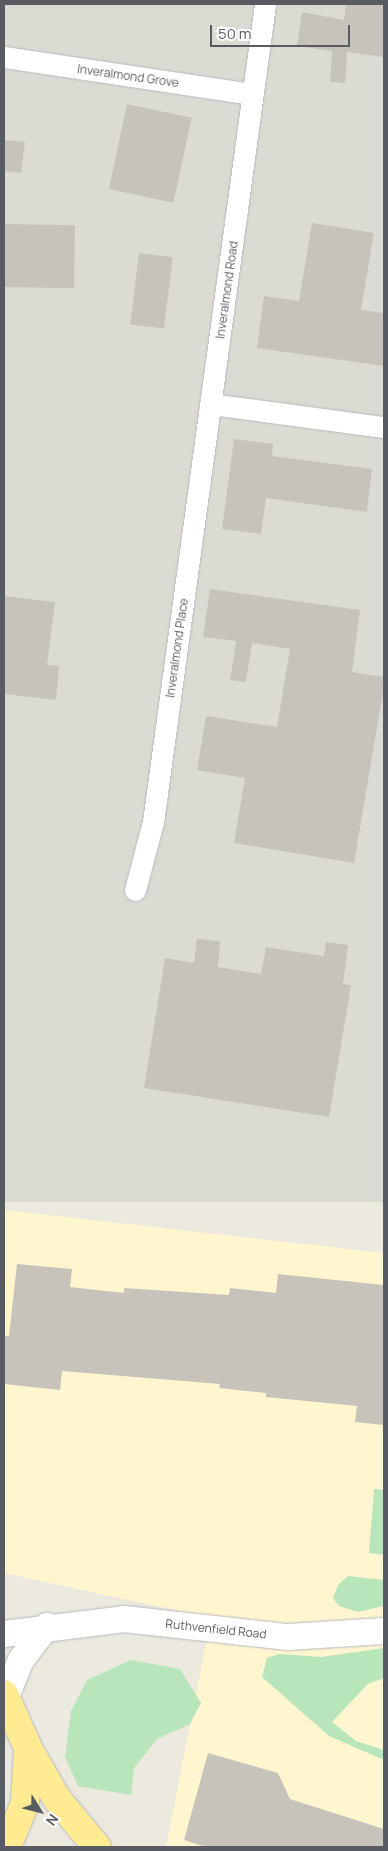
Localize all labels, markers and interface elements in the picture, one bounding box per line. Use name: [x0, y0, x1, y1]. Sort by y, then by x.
scale bar: [213, 15, 353, 47]
text: 50 m: [218, 23, 252, 44]
street label: Inveralmond Grove: [76, 62, 180, 90]
street label: Inveralmond Road: [213, 240, 241, 340]
street label: Inveralmond Place: [163, 597, 191, 699]
street label: Ruthvenfield Road: [165, 1617, 267, 1641]
north arrow: [15, 1786, 65, 1836]
text: N: [42, 1810, 63, 1830]

